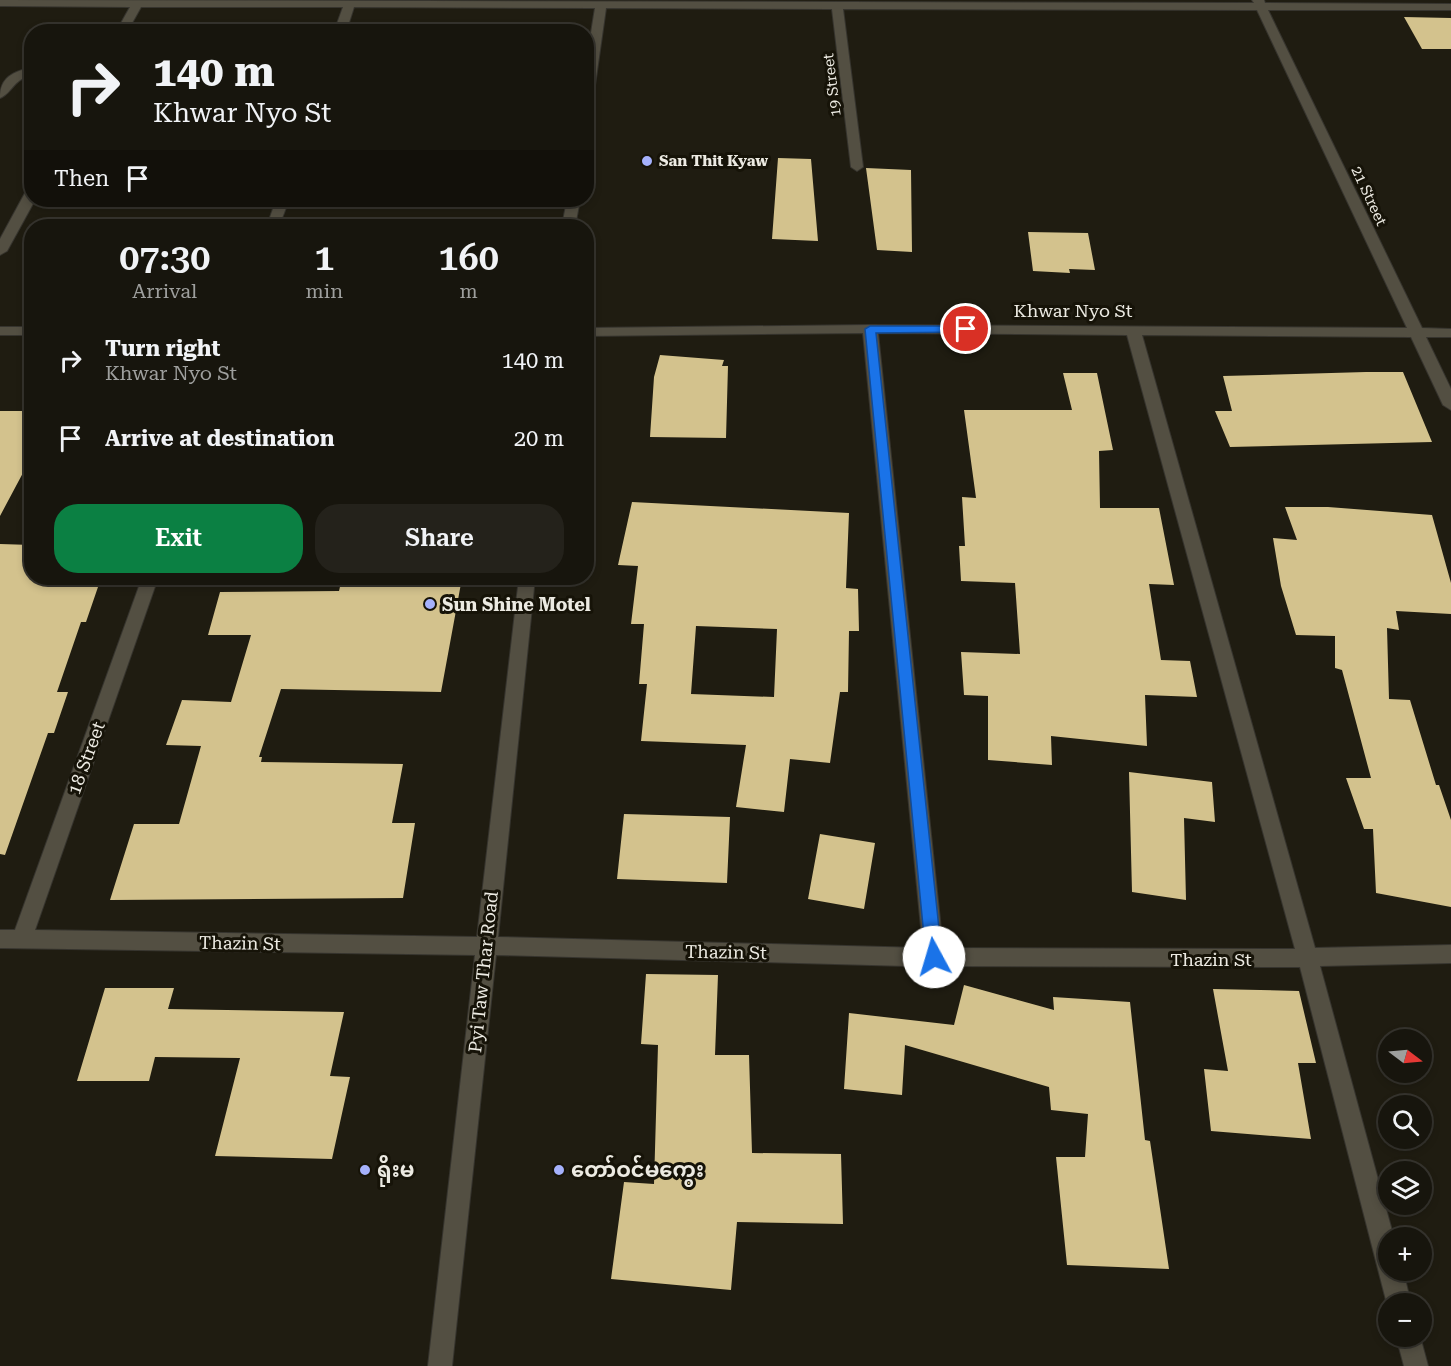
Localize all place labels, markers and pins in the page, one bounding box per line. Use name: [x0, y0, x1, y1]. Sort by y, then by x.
place label: San Thit Kyaw: [659, 152, 768, 170]
marker: San Thit Kyaw: [640, 154, 654, 168]
pin: [940, 303, 991, 354]
place label: Sun Shine Motel: [442, 594, 591, 615]
marker: Sun Shine Motel: [423, 597, 437, 611]
place label: ရိုးမ: [377, 1154, 414, 1187]
place label: တော်ဝင်မကွေး: [571, 1154, 704, 1187]
marker: ရိုးမ: [358, 1163, 372, 1177]
marker: တော်ဝင်မကွေး: [552, 1163, 566, 1177]

